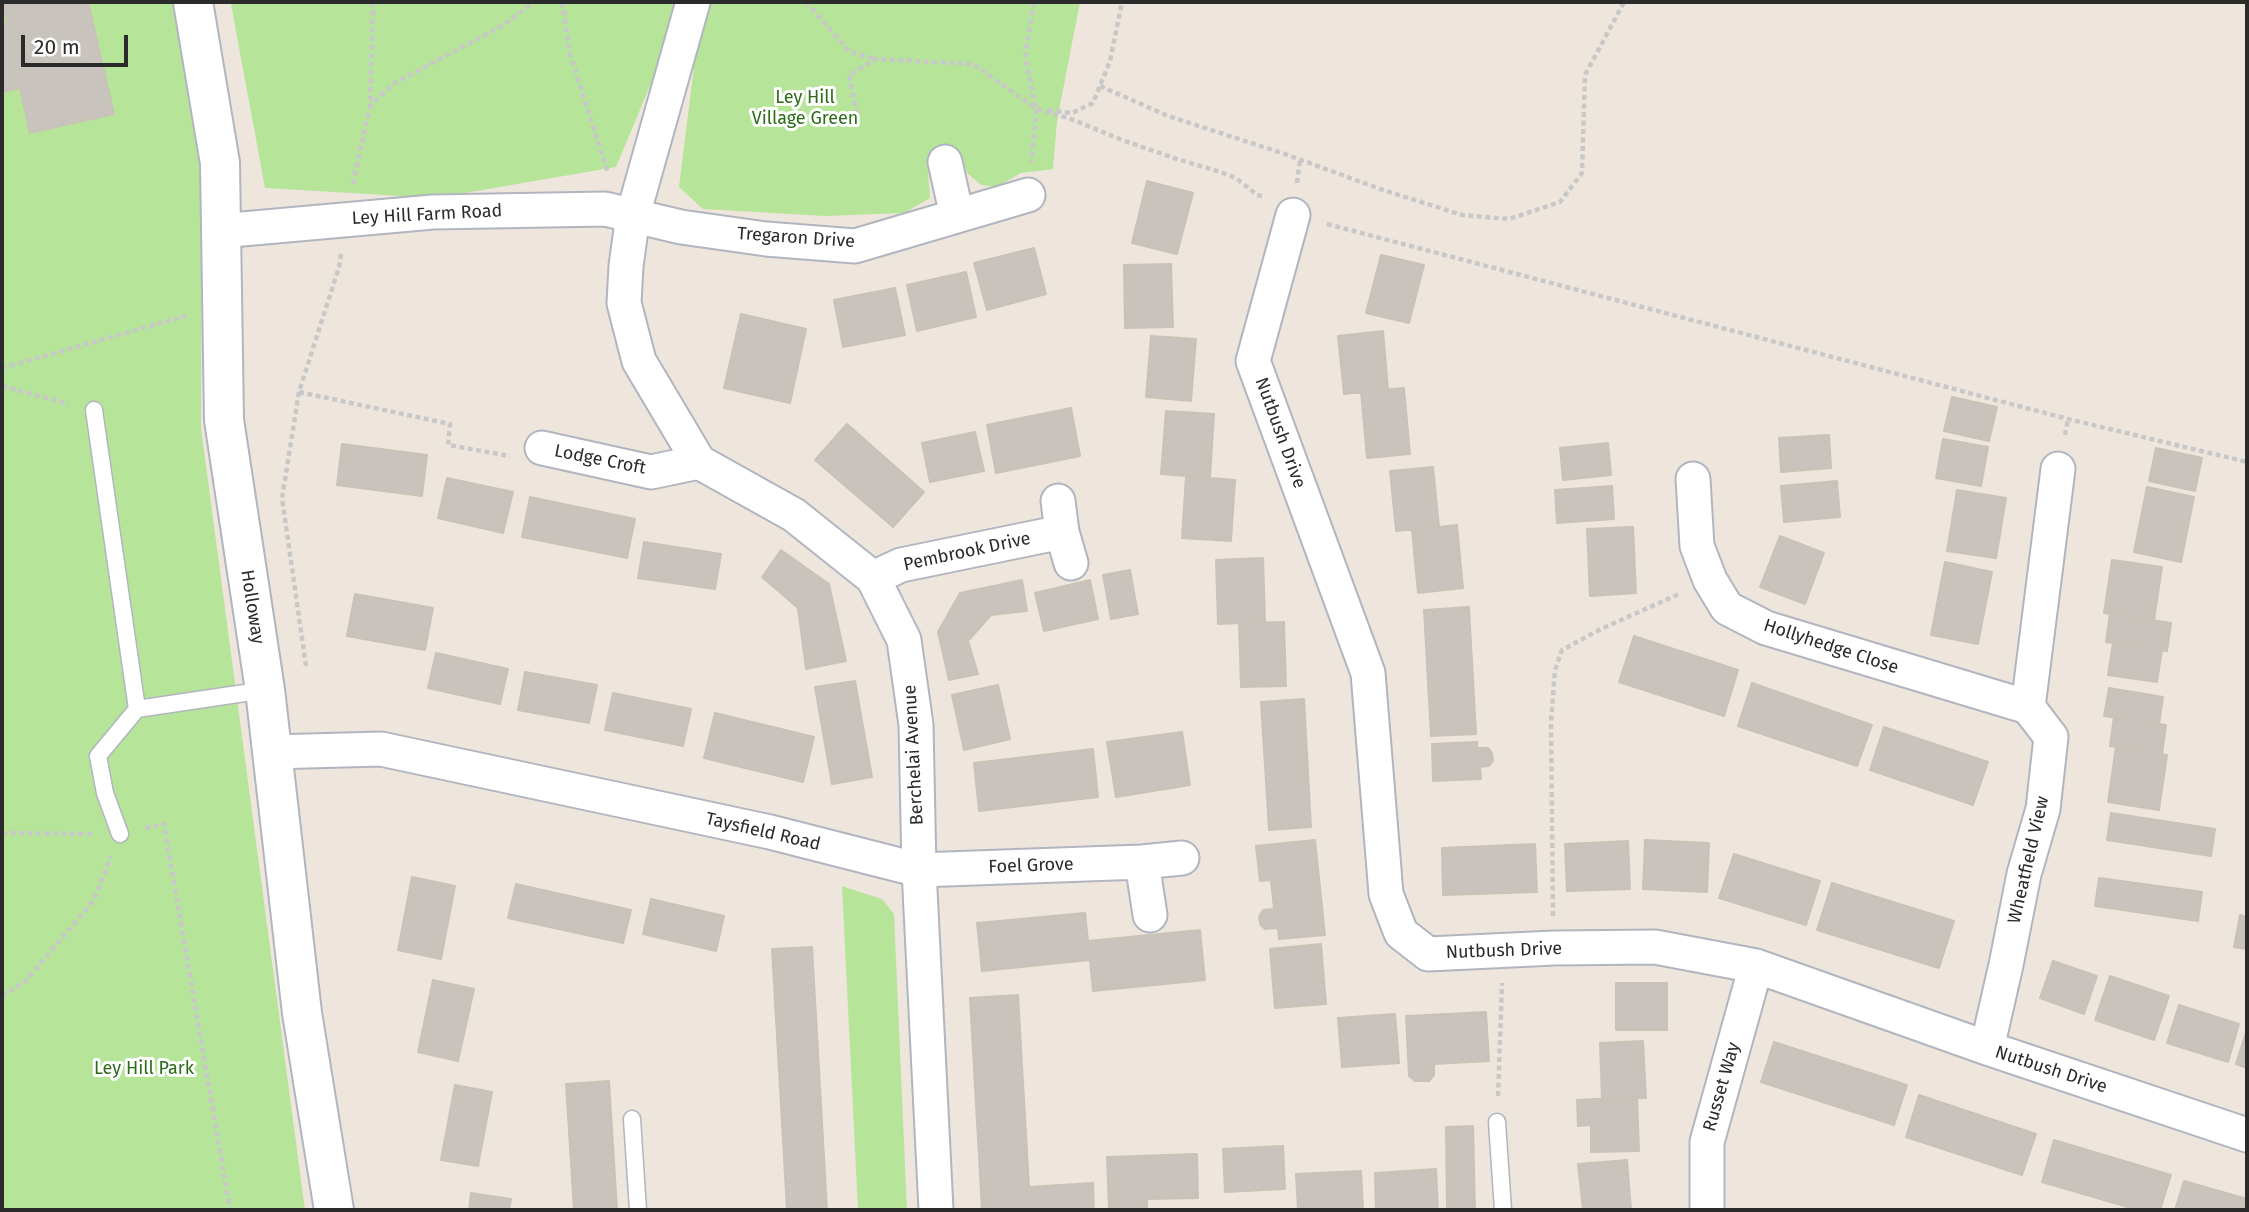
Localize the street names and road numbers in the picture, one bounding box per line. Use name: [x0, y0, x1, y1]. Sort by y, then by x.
street label: Ley Hill Farm Road: [351, 200, 503, 230]
street label: Tregaron Drive: [736, 223, 856, 253]
street label: Nutbush Drive: [1250, 375, 1310, 491]
street label: Lodge Croft: [552, 441, 648, 479]
street label: Pembrook Drive: [901, 528, 1033, 576]
street label: Holloway: [235, 568, 269, 646]
street label: Hollyhedge Close: [1761, 615, 1901, 679]
street label: Berchelai Avenue: [900, 684, 928, 826]
street label: Wheatfield View: [2004, 794, 2054, 926]
street label: Taysfield Road: [703, 808, 823, 856]
street label: Foel Grove: [988, 854, 1074, 878]
street label: Nutbush Drive: [1445, 938, 1563, 964]
street label: Russet Way: [1699, 1040, 1745, 1134]
street label: Nutbush Drive: [1992, 1042, 2110, 1098]

